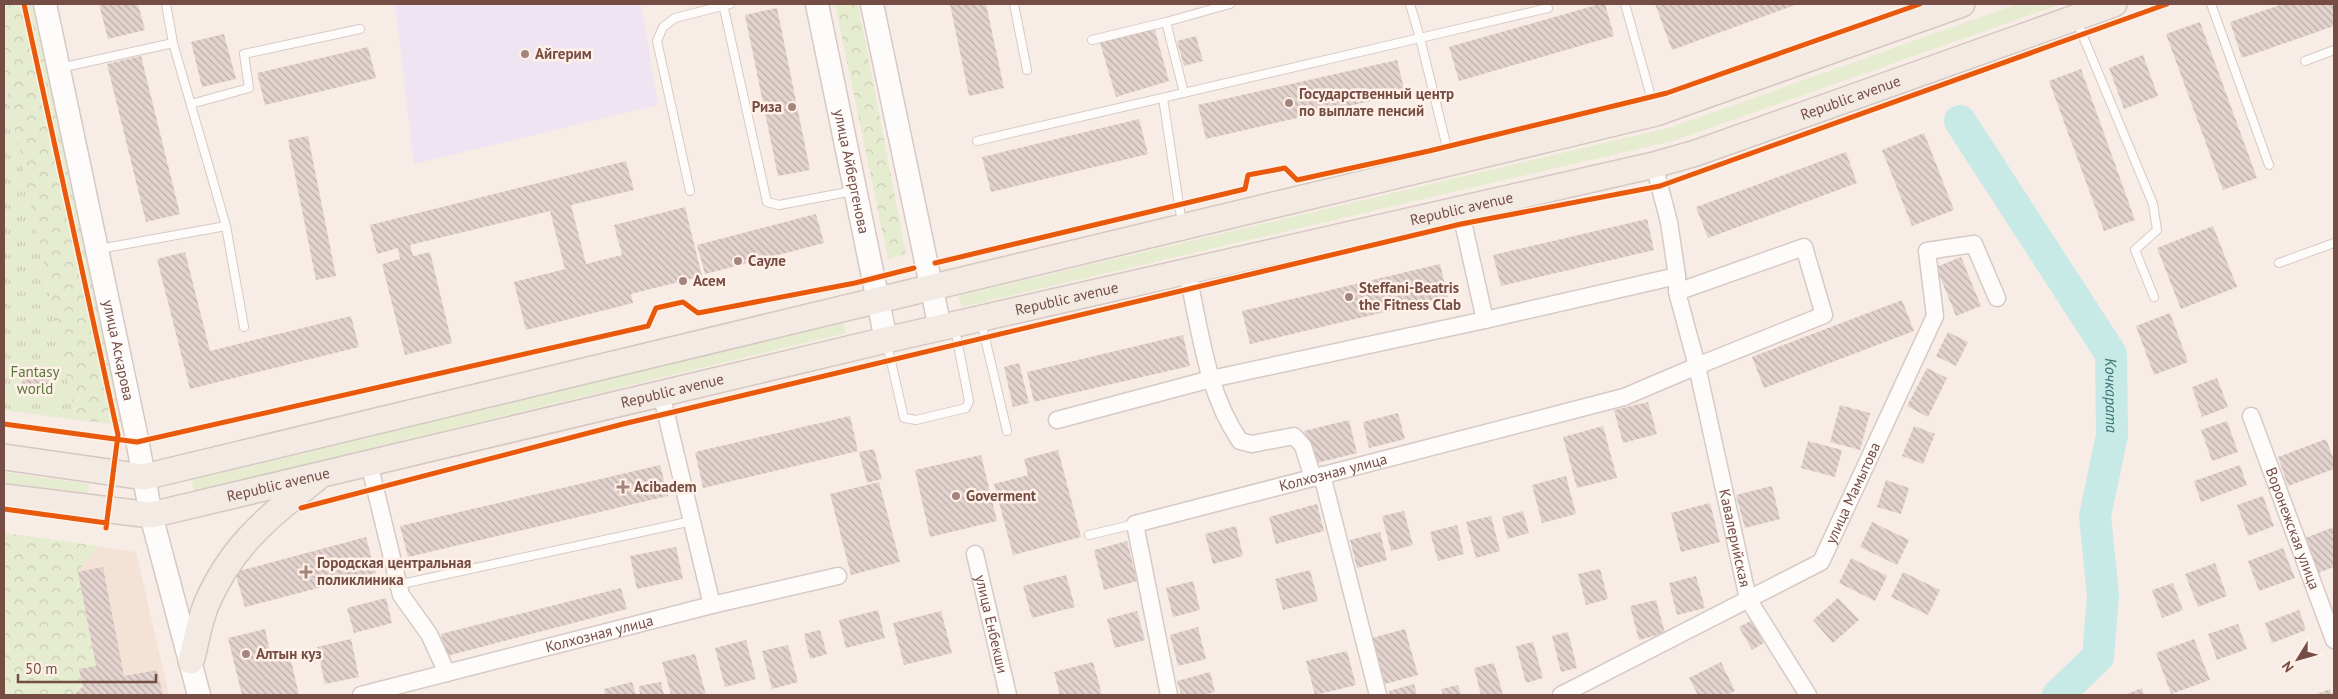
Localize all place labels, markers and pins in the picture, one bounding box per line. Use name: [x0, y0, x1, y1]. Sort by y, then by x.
place label: Айгерим: [535, 44, 592, 63]
marker: Айгерим: [519, 48, 531, 60]
place label: Государственный центр по выплате пенсий: [1299, 84, 1454, 120]
place label: Риза: [752, 97, 782, 116]
marker: Государственный центр по выплате пенсий: [1283, 97, 1295, 109]
marker: Риза: [786, 101, 798, 113]
place label: Сауле: [748, 251, 786, 270]
marker: Сауле: [732, 255, 744, 267]
place label: Асем: [693, 271, 726, 290]
marker: Асем: [677, 275, 689, 287]
place label: Steffani-Beatris the Fitness Clab: [1359, 278, 1461, 314]
marker: Steffani-Beatris the Fitness Clab: [1343, 291, 1355, 303]
place label: Acibadem: [634, 477, 697, 496]
marker: Acibadem: [616, 480, 630, 494]
place label: Goverment: [966, 486, 1037, 505]
marker: Goverment: [950, 490, 962, 502]
place label: Городская центральная поликлиника: [317, 553, 471, 589]
marker: Городская центральная поликлиника: [299, 565, 313, 579]
place label: Алтын куз: [256, 644, 322, 663]
marker: Алтын куз: [240, 648, 252, 660]

